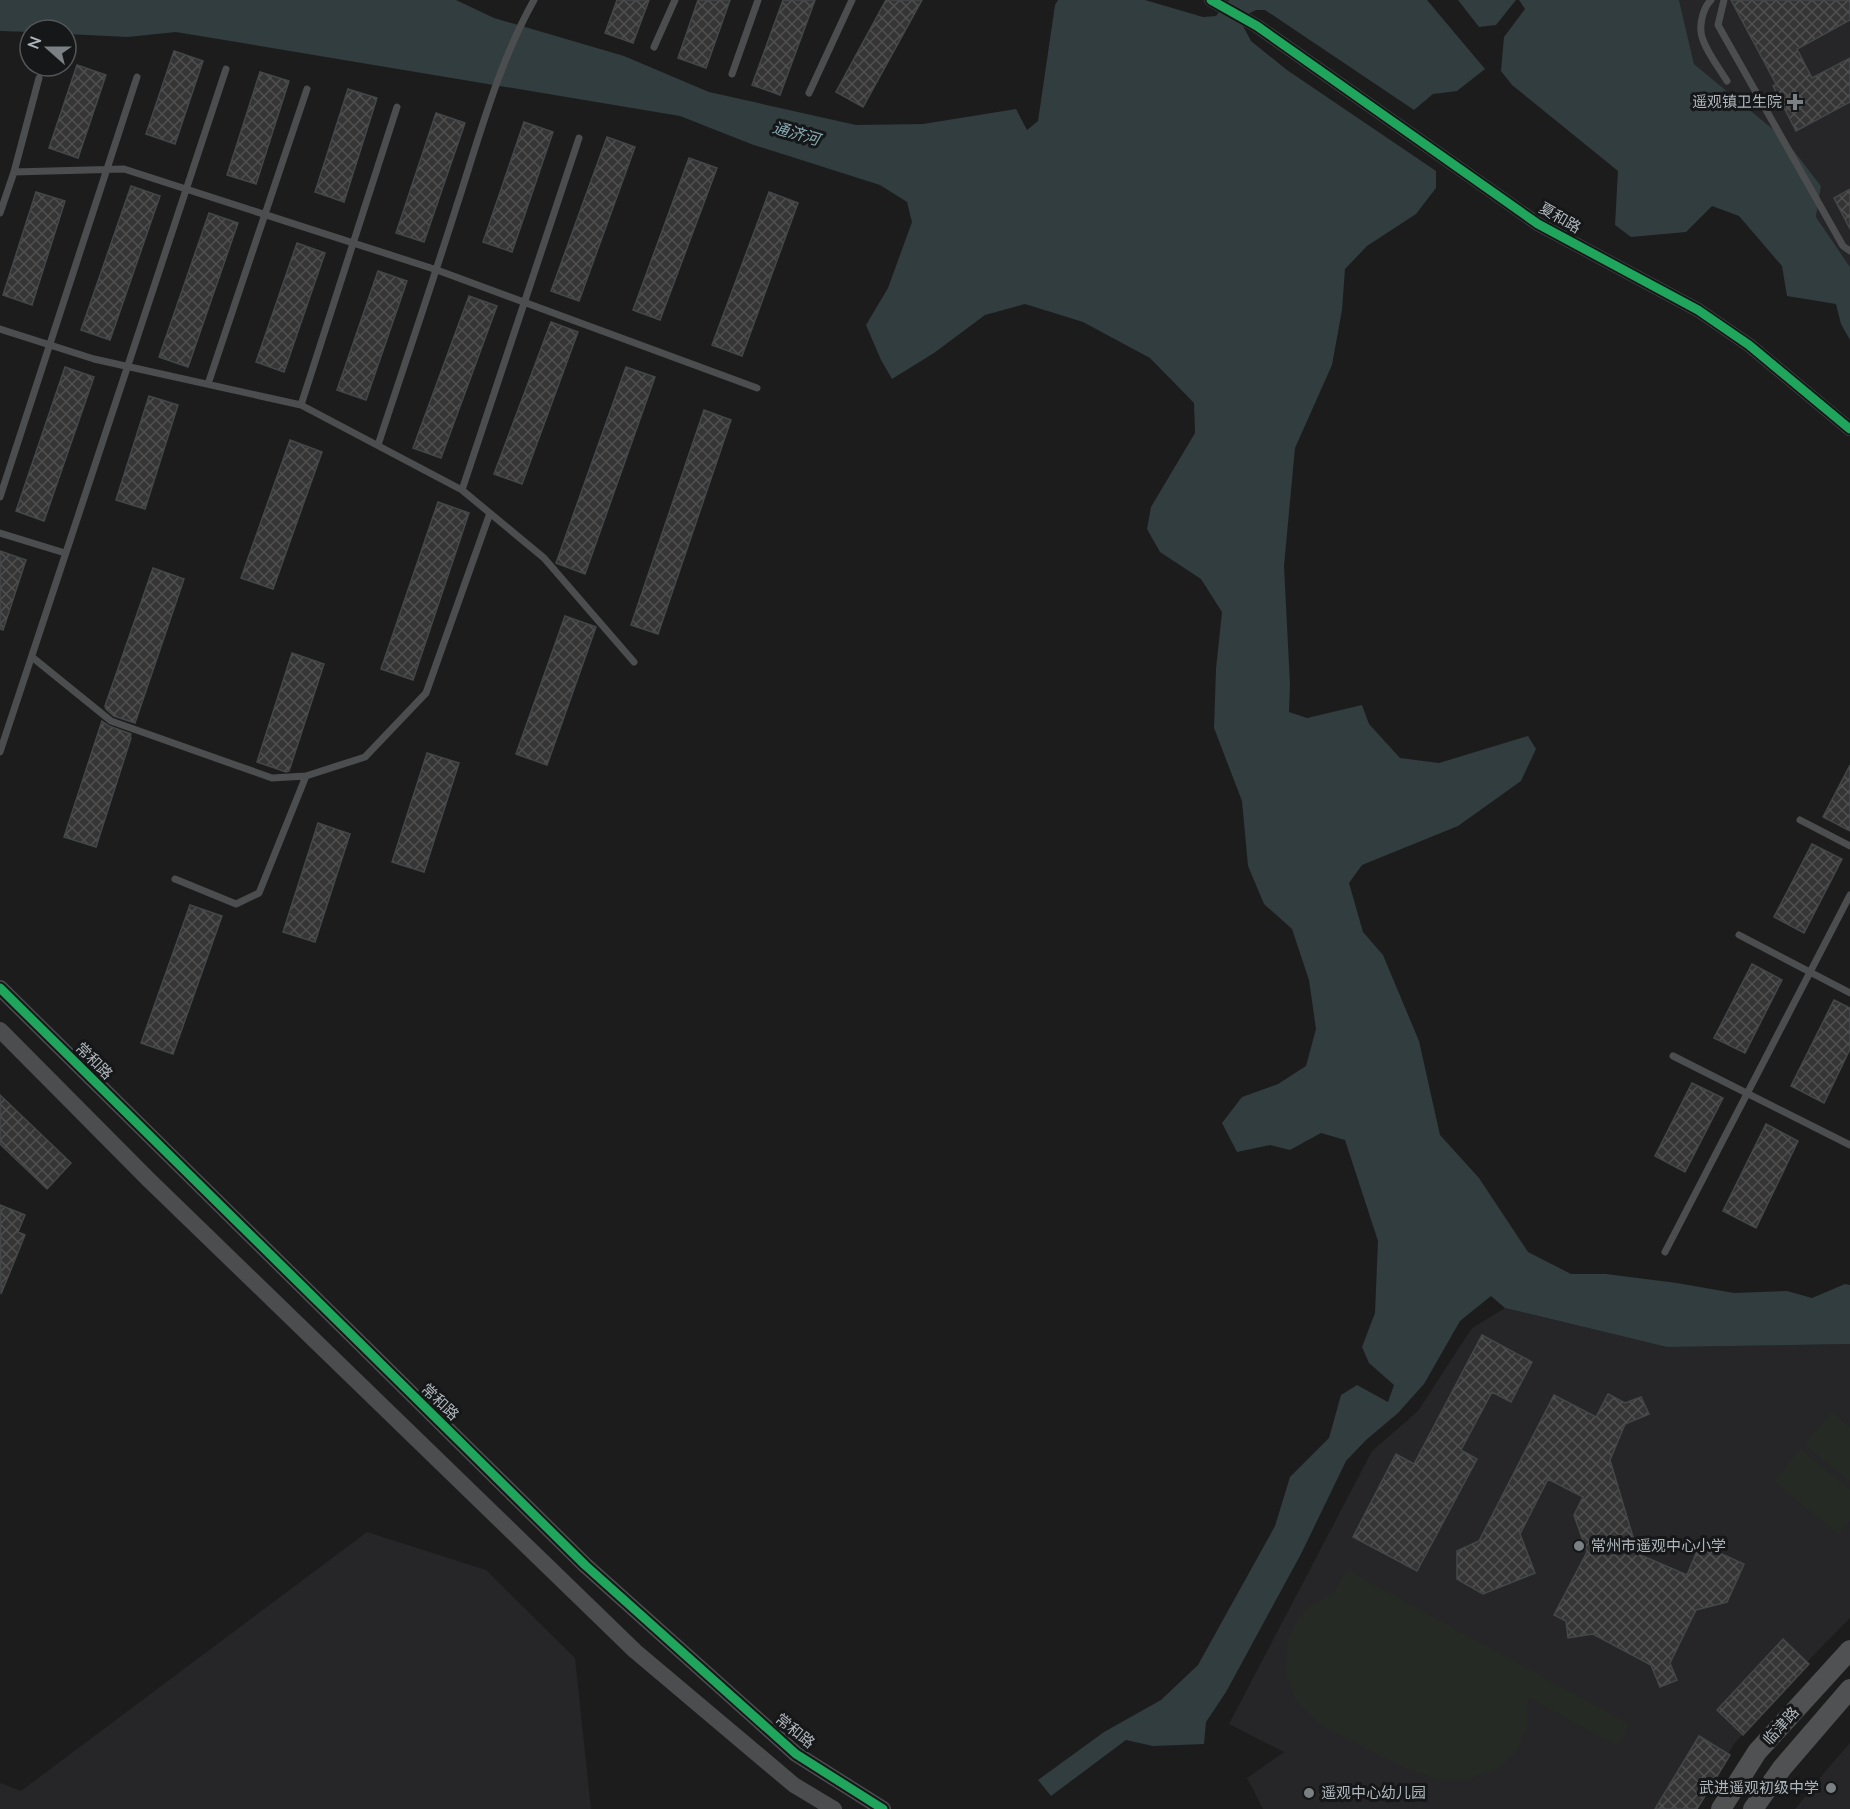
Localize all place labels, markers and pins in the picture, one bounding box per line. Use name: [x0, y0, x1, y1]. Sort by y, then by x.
place label: 遥观镇卫生院: [1692, 92, 1782, 112]
marker: 遥观镇卫生院: [1786, 93, 1804, 111]
place label: 常州市遥观中心小学: [1591, 1536, 1726, 1556]
marker: 常州市遥观中心小学: [1572, 1539, 1586, 1553]
place label: 武进遥观初级中学: [1699, 1778, 1819, 1798]
marker: 武进遥观初级中学: [1824, 1781, 1838, 1795]
place label: 遥观中心幼儿园: [1321, 1783, 1426, 1803]
marker: 遥观中心幼儿园: [1302, 1786, 1316, 1800]

